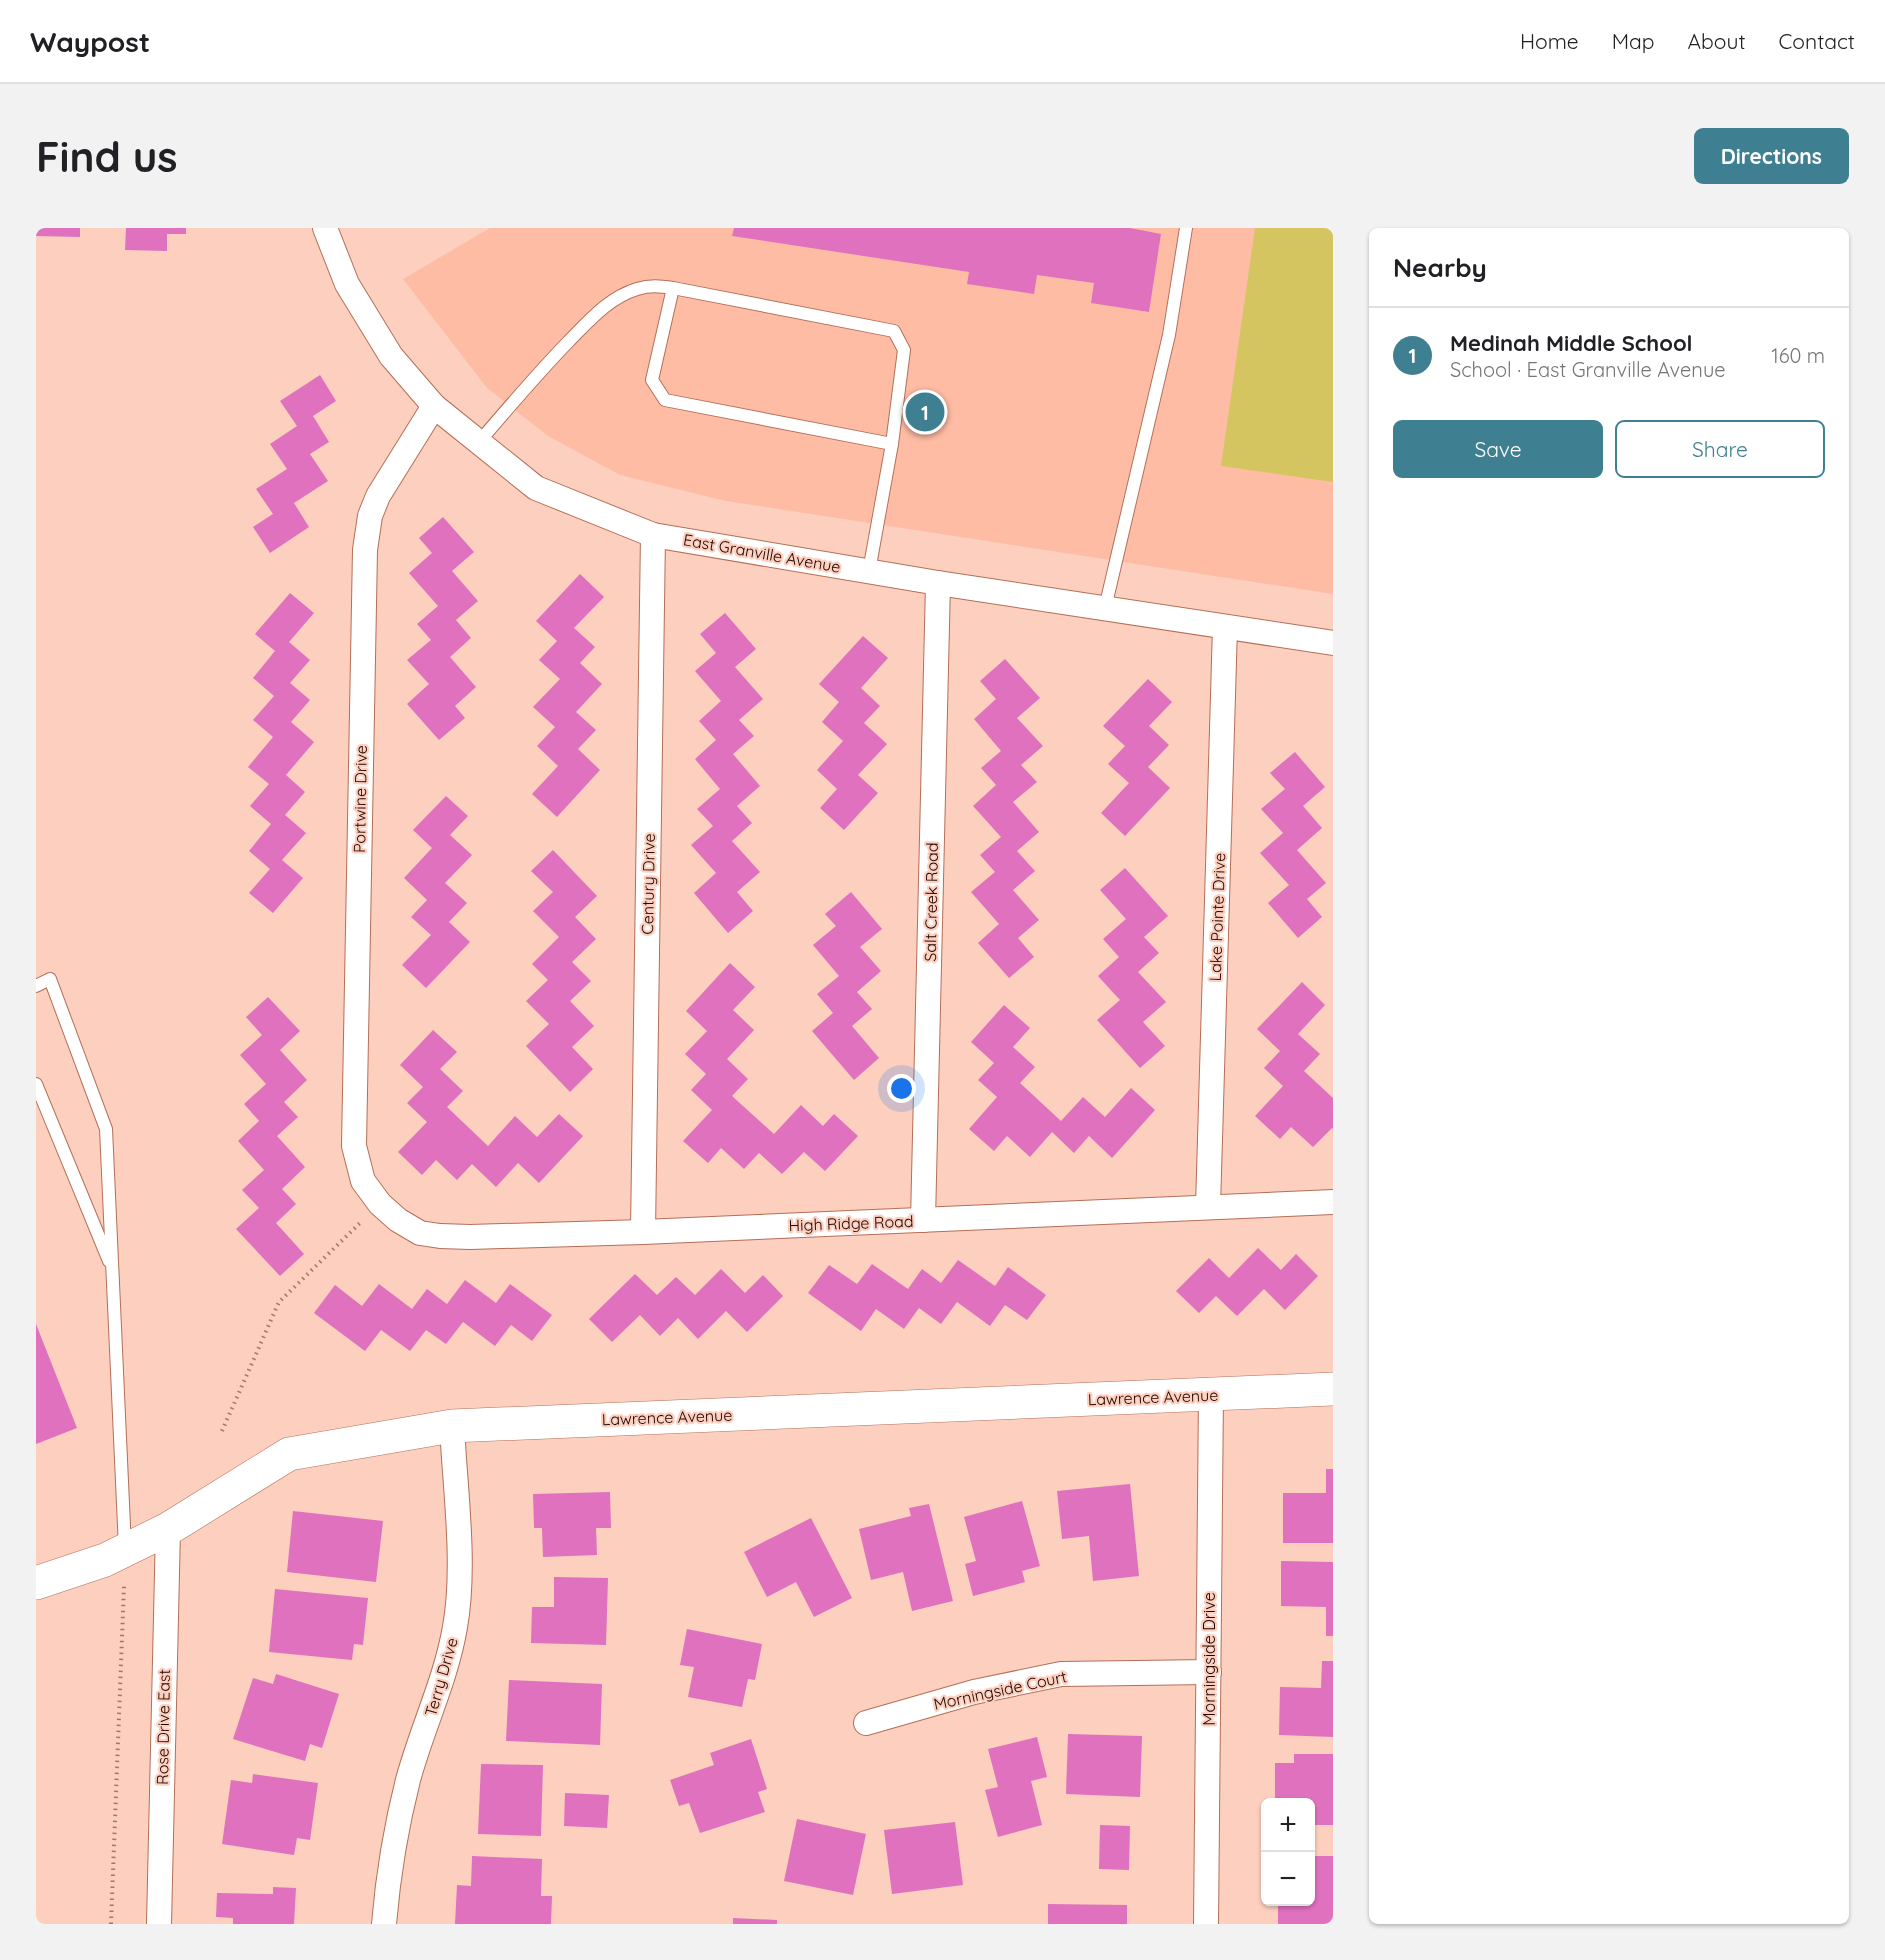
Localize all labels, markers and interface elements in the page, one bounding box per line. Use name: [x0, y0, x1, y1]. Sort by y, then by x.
text: Waypost: [30, 24, 150, 59]
text: Home: [1520, 28, 1579, 54]
text: Map: [1612, 28, 1655, 54]
text: About: [1688, 28, 1746, 54]
text: Contact: [1779, 28, 1855, 54]
button: Directions: [1694, 128, 1849, 184]
text: Find us: [36, 130, 178, 183]
text: Nearby: [1393, 251, 1487, 284]
text: Medinah Middle School: [1450, 329, 1693, 357]
text: 1: [1409, 343, 1416, 368]
text: 160 m: [1771, 343, 1825, 368]
text: School · East Granville Avenue: [1450, 357, 1726, 382]
pin: 1: [906, 390, 944, 435]
button: Save: [1393, 420, 1603, 478]
button: Share: [1615, 420, 1825, 478]
street label: East Granville Avenue: [682, 529, 842, 577]
street label: Portwine Drive: [349, 745, 371, 853]
street label: Century Drive: [637, 833, 659, 935]
street label: Salt Creek Road: [920, 842, 942, 962]
street label: Lake Pointe Drive: [1205, 852, 1229, 982]
your location: [887, 1074, 916, 1103]
street label: High Ridge Road: [788, 1211, 914, 1235]
street label: Lawrence Avenue: [1087, 1385, 1219, 1409]
street label: Lawrence Avenue: [601, 1405, 733, 1429]
street label: Morningside Drive: [1199, 1592, 1219, 1726]
street label: Terry Drive: [420, 1635, 462, 1719]
street label: Morningside Court: [932, 1666, 1068, 1714]
street label: Rose Drive East: [152, 1669, 174, 1785]
map controls: [1261, 1798, 1315, 1906]
button: +: [1261, 1798, 1315, 1852]
button: −: [1261, 1852, 1315, 1906]

